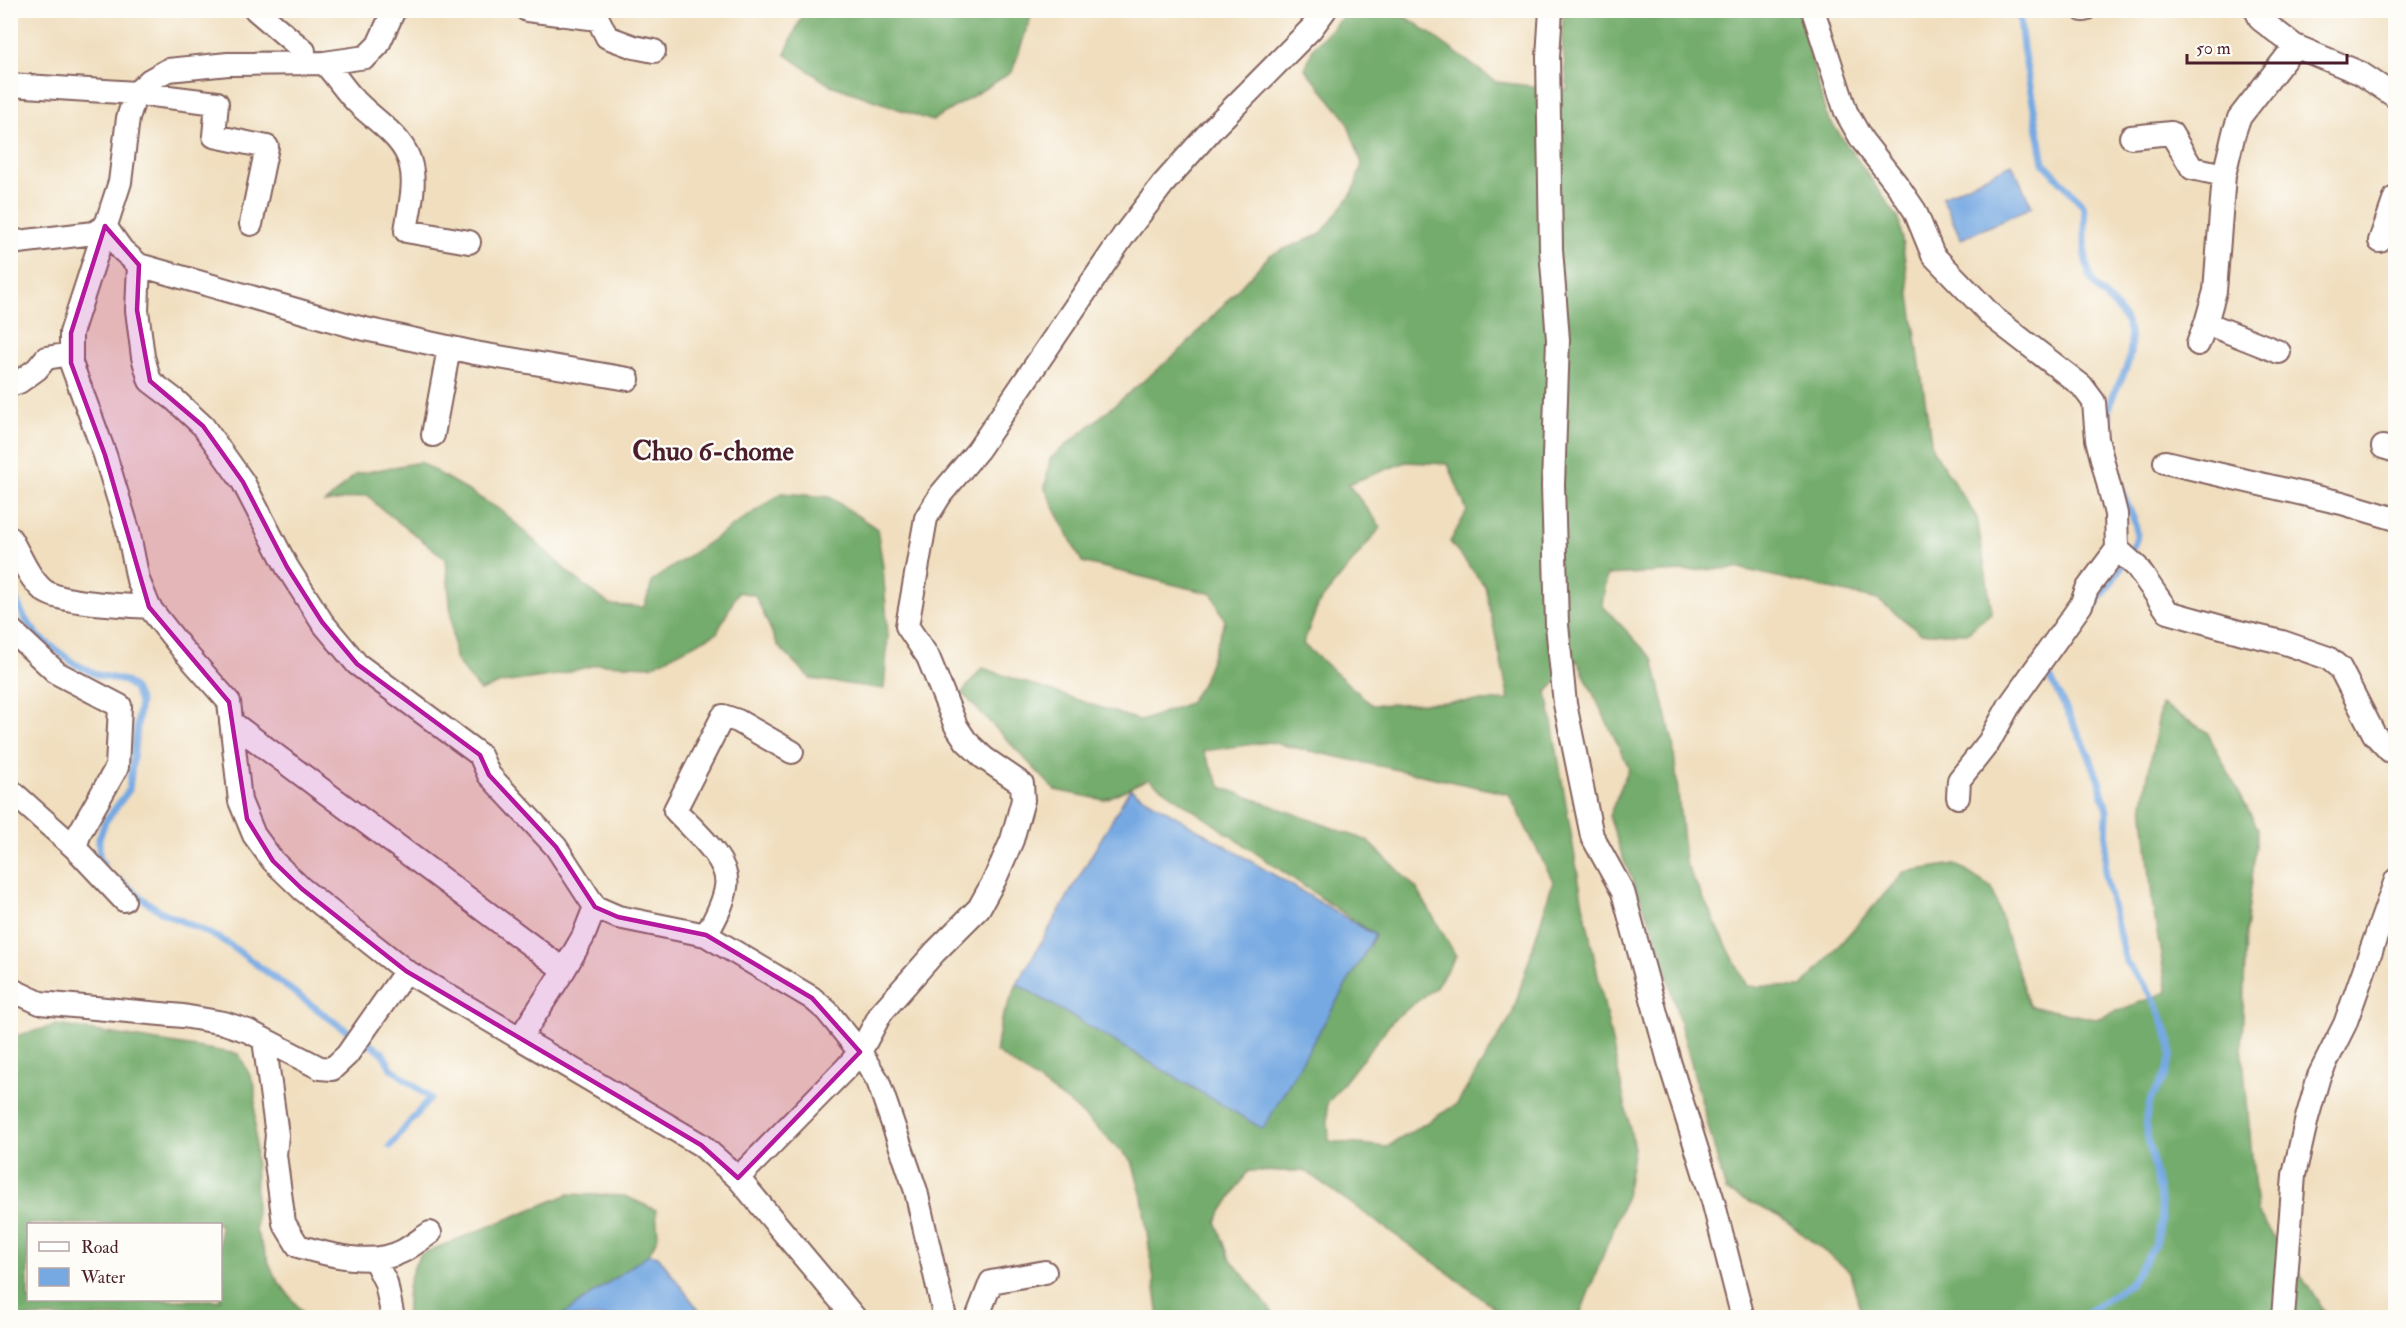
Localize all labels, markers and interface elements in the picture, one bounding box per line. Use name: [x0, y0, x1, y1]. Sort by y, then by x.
scale bar: [2187, 27, 2348, 65]
text: 50 m: [2196, 37, 2231, 60]
district label: Chuo 6-chome: [632, 435, 794, 468]
legend: [27, 1223, 222, 1301]
text: Road: [81, 1236, 119, 1259]
text: Water: [80, 1266, 125, 1289]

